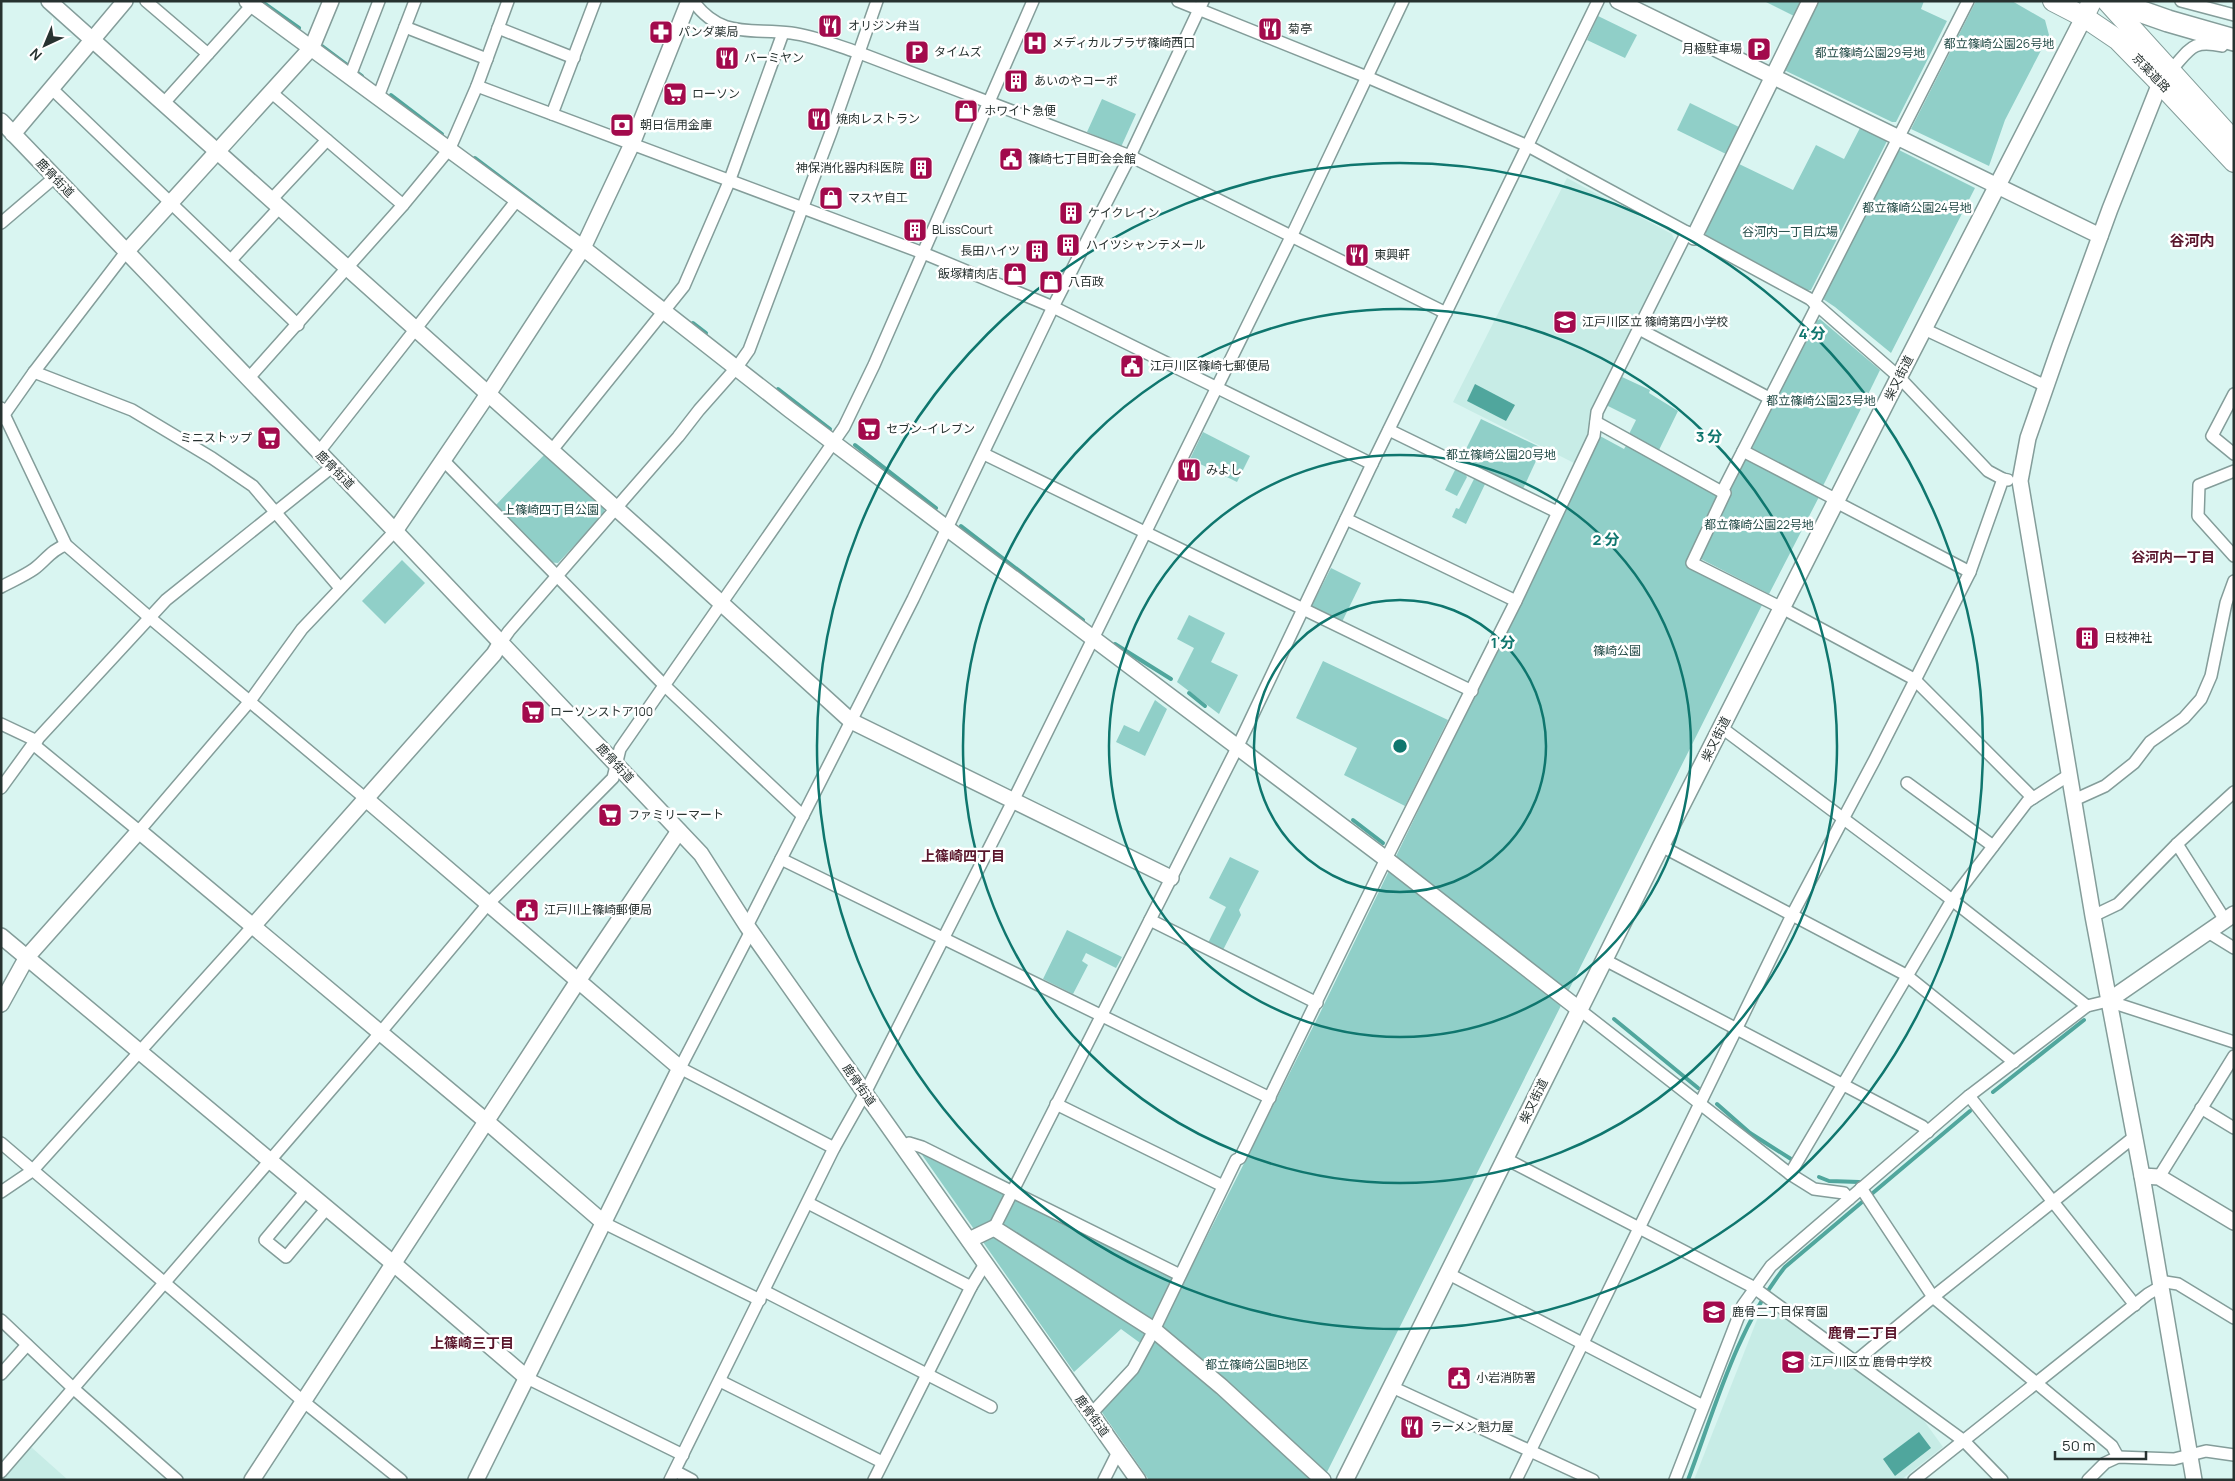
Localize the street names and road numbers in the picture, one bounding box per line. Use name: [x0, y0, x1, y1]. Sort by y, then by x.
street label: 京葉道路: [2129, 49, 2174, 96]
street label: 鹿骨街道: [33, 154, 78, 201]
street label: 柴又街道: [1880, 353, 1917, 403]
street label: 鹿骨街道: [312, 447, 358, 493]
street label: 柴又街道: [1697, 714, 1734, 764]
street label: 鹿骨街道: [593, 739, 638, 786]
street label: 鹿骨街道: [839, 1060, 880, 1109]
street label: 柴又街道: [1515, 1075, 1552, 1126]
street label: 鹿骨街道: [1071, 1391, 1113, 1440]

